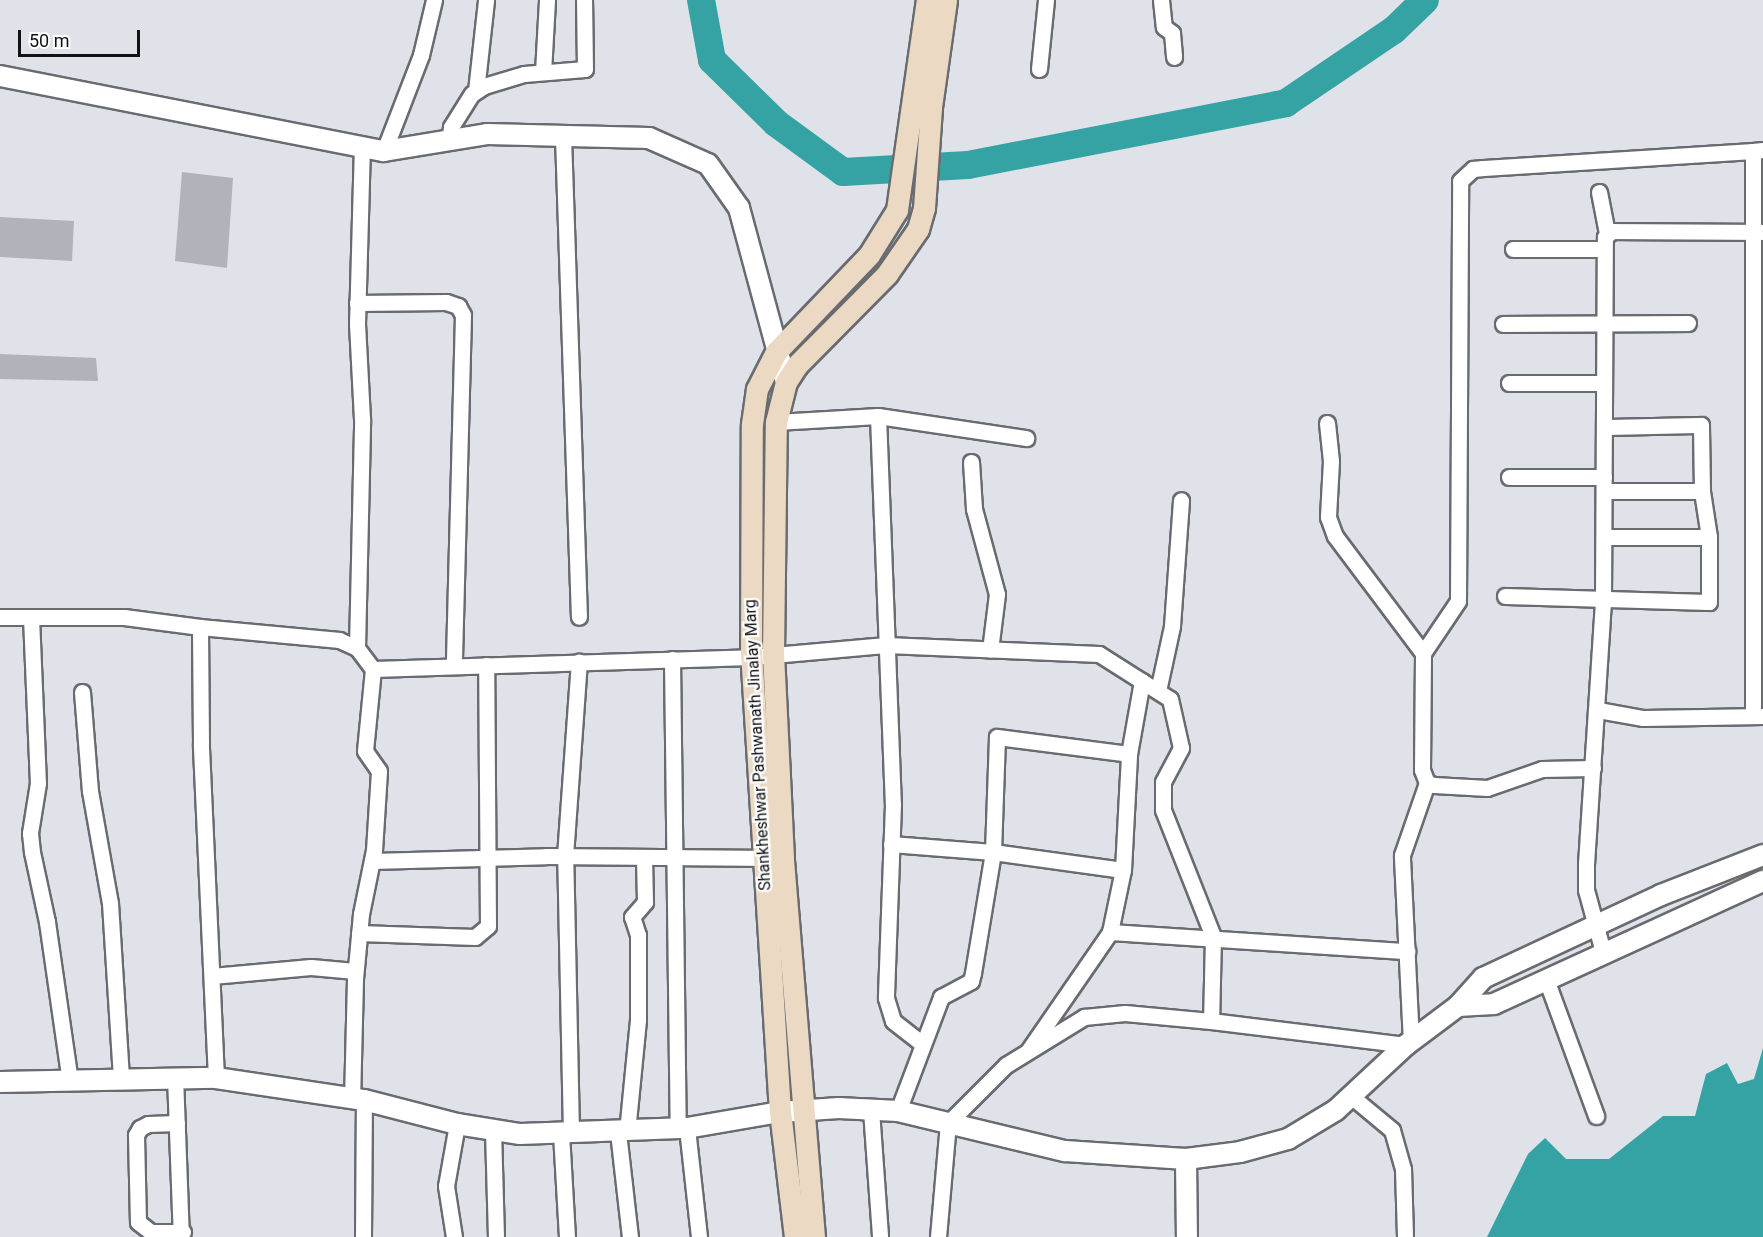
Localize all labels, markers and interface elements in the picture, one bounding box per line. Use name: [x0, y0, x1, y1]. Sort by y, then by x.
scale bar: [21, 18, 142, 56]
text: 50 m: [29, 30, 69, 51]
street label: Shankheshwar Pashwanath Jinalay Marg: [741, 599, 775, 891]

